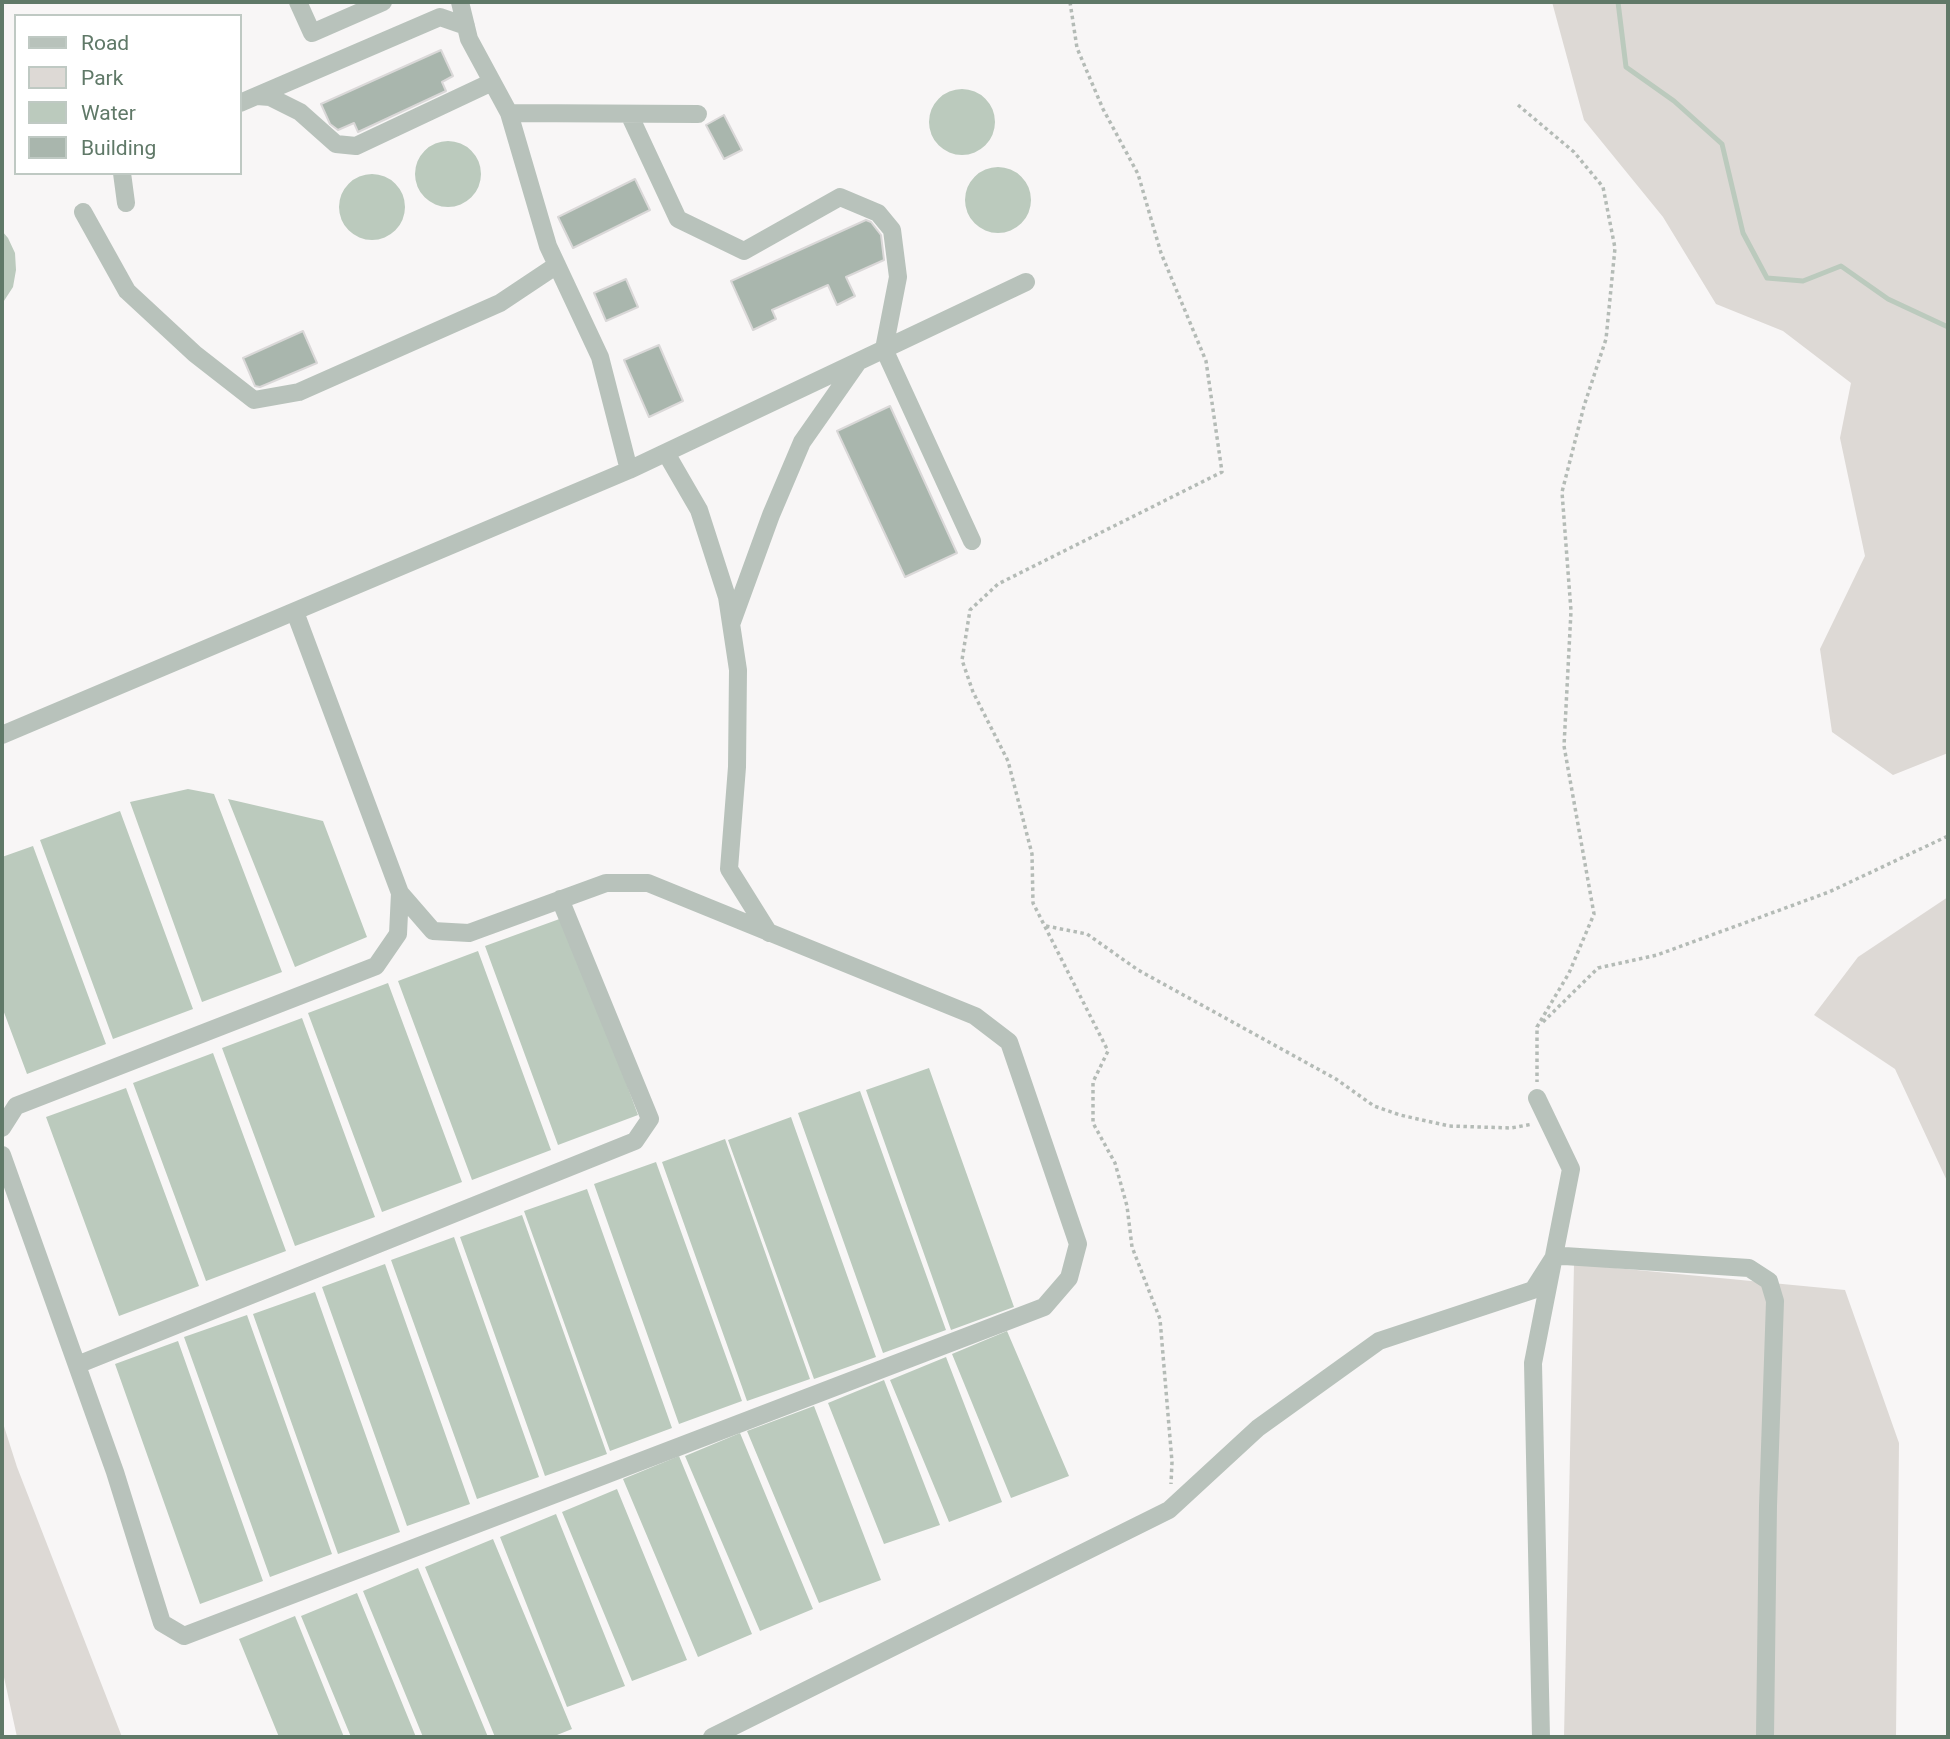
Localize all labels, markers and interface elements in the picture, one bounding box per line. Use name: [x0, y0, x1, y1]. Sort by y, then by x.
legend: [14, 14, 242, 175]
text: Road: [81, 31, 129, 55]
text: Park: [81, 66, 123, 90]
text: Water: [81, 101, 136, 125]
text: Building: [81, 136, 156, 160]

